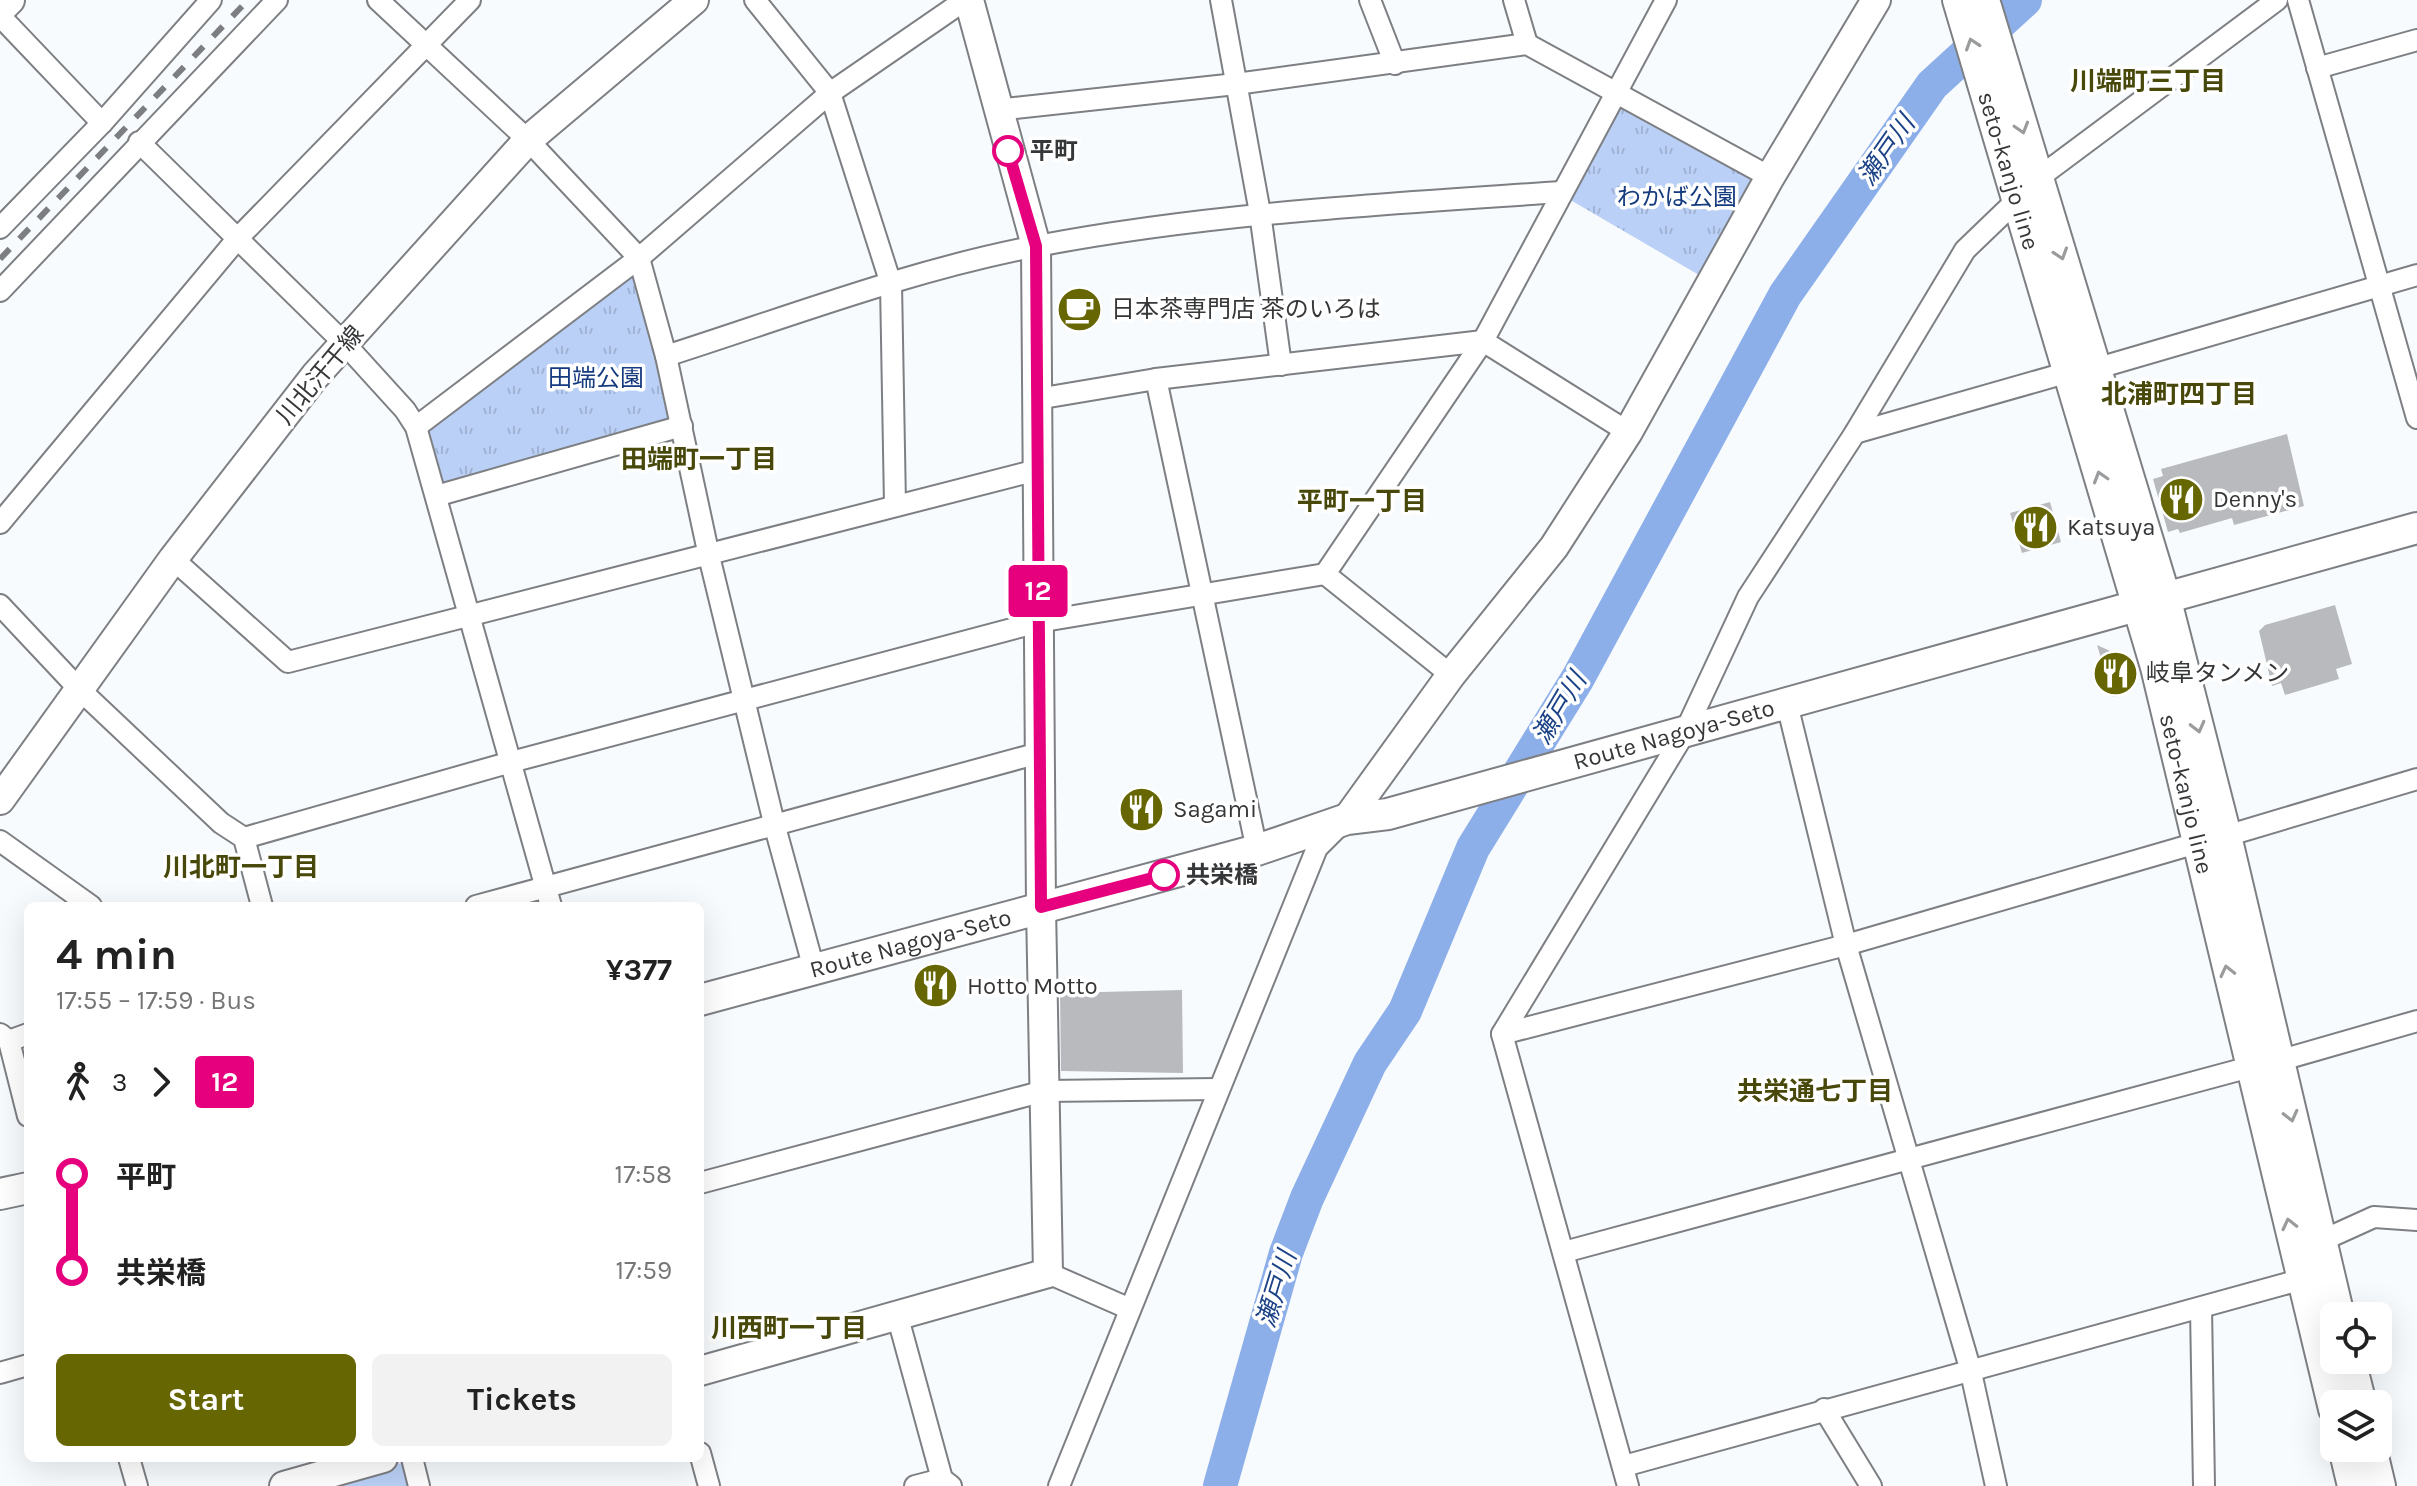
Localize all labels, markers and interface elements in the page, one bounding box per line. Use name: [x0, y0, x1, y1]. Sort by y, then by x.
one-way arrow: [1966, 38, 1982, 52]
district label: 川端町三丁目: [2070, 66, 2226, 97]
street label: seto-kanjo line: [1972, 88, 2045, 253]
water label: 瀬戸川: [1851, 107, 1923, 191]
one-way arrow: [2013, 121, 2029, 135]
marker: 平町: [993, 136, 1023, 166]
place label: 平町: [1030, 137, 1078, 165]
park label: わかば公園: [1617, 183, 1737, 211]
one-way arrow: [2051, 246, 2067, 260]
cafe icon: 日本茶専門店 茶のいろは: [1056, 285, 1104, 333]
place label: 日本茶専門店 茶のいろは: [1111, 295, 1381, 323]
street label: 川北汗干線: [271, 320, 369, 430]
park label: 田端公園: [548, 364, 644, 392]
district label: 北浦町四丁目: [2101, 379, 2257, 410]
district label: 田端町一丁目: [621, 444, 777, 475]
one-way arrow: [2093, 470, 2109, 484]
restaurant icon: Denny's: [2158, 475, 2206, 523]
place label: Denny's: [2213, 485, 2297, 513]
district label: 平町一丁目: [1297, 486, 1427, 517]
restaurant icon: Katsuya: [2012, 503, 2060, 551]
place label: Katsuya: [2067, 513, 2155, 541]
line badge: 12: [1002, 565, 1074, 617]
text: 12: [1025, 574, 1051, 607]
restaurant icon: 岐阜タンメン: [2091, 649, 2139, 697]
place label: 岐阜タンメン: [2146, 659, 2289, 687]
water label: 瀬戸川: [1526, 664, 1594, 750]
street label: Route Nagoya-Seto: [1570, 693, 1778, 776]
street label: seto-kanjo line: [2154, 711, 2219, 877]
one-way arrow: [2189, 720, 2206, 734]
restaurant icon: Sagami: [1118, 785, 1166, 833]
place label: Sagami: [1173, 795, 1257, 823]
district label: 川北町一丁目: [163, 852, 319, 883]
marker: 共栄橋: [1149, 860, 1179, 890]
place label: 共栄橋: [1186, 861, 1258, 889]
street label: Route Nagoya-Seto: [807, 903, 1014, 984]
text: 4 min: [56, 929, 177, 980]
text: ¥377: [606, 952, 672, 988]
restaurant icon: Hotto Motto: [912, 962, 960, 1010]
one-way arrow: [2219, 965, 2236, 979]
place label: Hotto Motto: [967, 972, 1098, 1000]
text: 17:55 – 17:59 · Bus: [56, 985, 256, 1016]
icon: walk: [56, 1060, 100, 1104]
icon: forward: [139, 1060, 183, 1104]
text: 12: [211, 1065, 238, 1098]
text: 3: [112, 1067, 127, 1098]
district label: 共栄通七丁目: [1737, 1076, 1893, 1107]
one-way arrow: [2282, 1109, 2299, 1123]
text: 平町: [116, 1159, 176, 1195]
text: 17:58: [615, 1159, 672, 1190]
one-way arrow: [2281, 1218, 2298, 1231]
water label: 瀬戸川: [1250, 1244, 1304, 1331]
text: 共栄橋: [116, 1255, 206, 1291]
text: 17:59: [615, 1255, 672, 1286]
map controls: [2320, 1302, 2392, 1462]
button: locate: [2320, 1302, 2392, 1374]
district label: 川西町一丁目: [711, 1313, 867, 1344]
button: Start: [56, 1354, 356, 1446]
button: Tickets: [372, 1354, 672, 1446]
button: layers: [2320, 1390, 2392, 1462]

